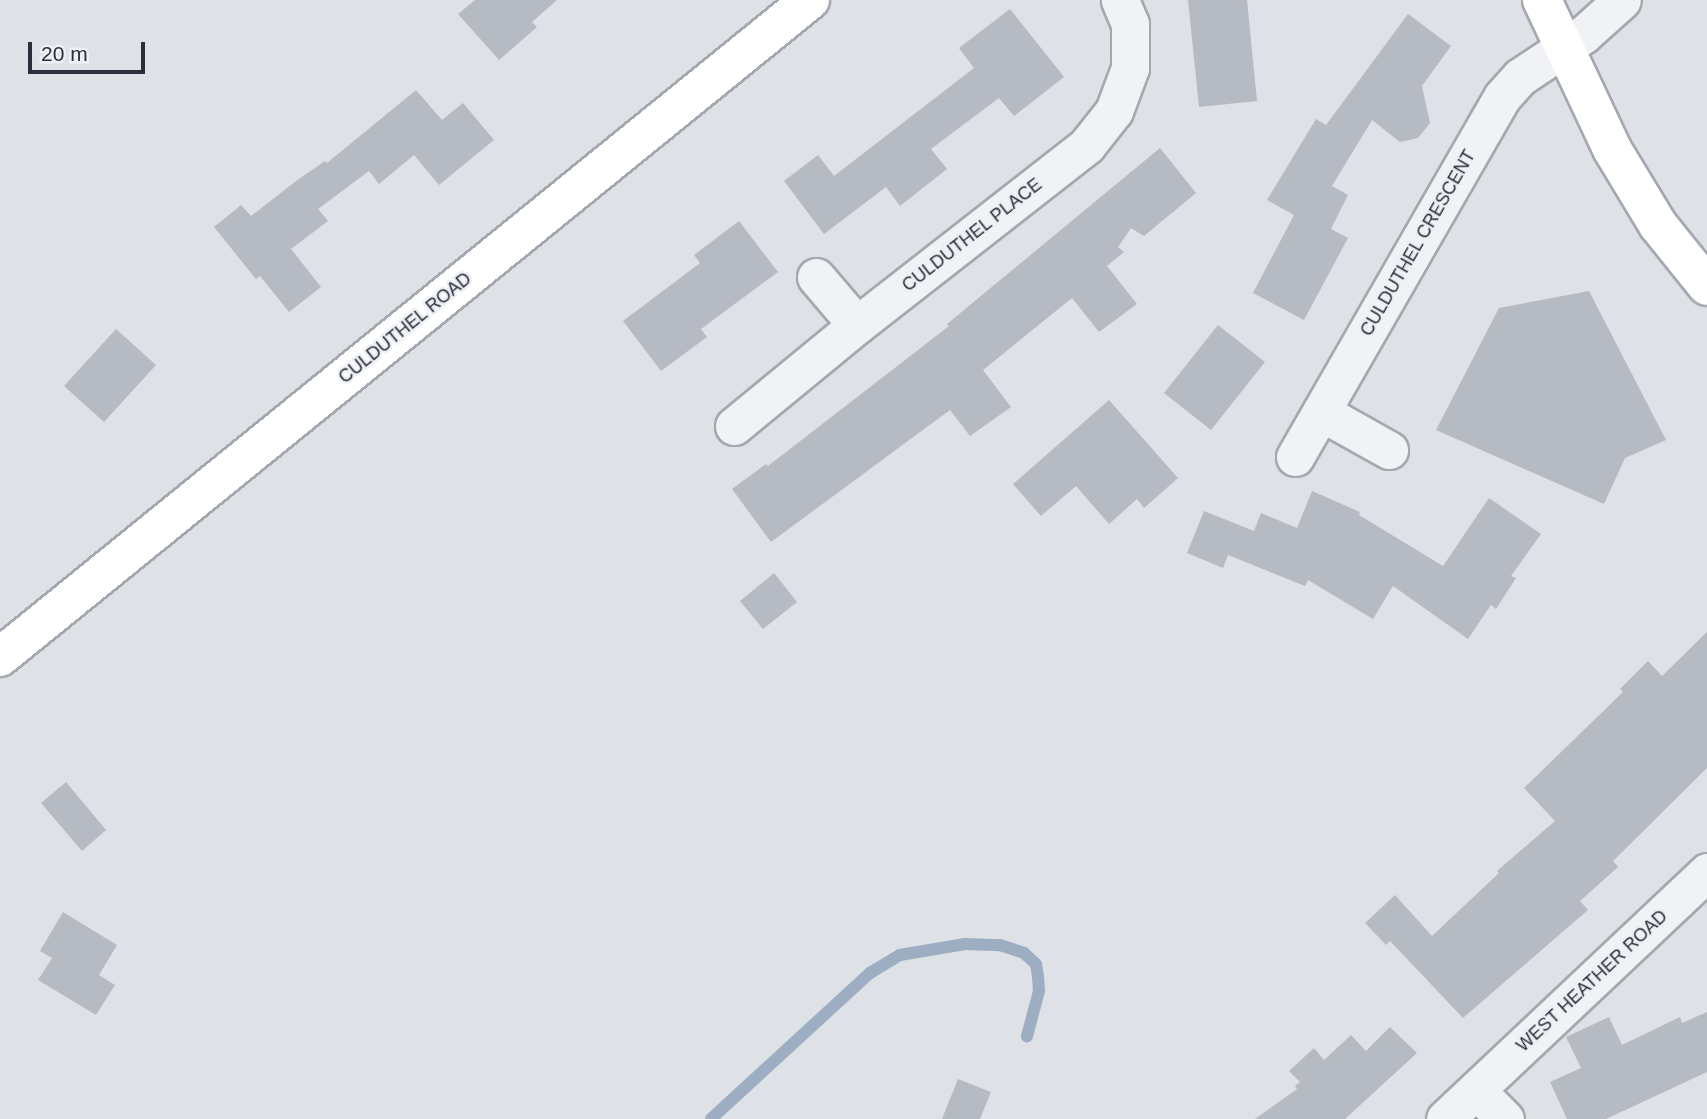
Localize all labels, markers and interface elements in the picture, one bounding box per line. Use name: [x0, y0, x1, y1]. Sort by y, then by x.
scale bar: [32, 28, 149, 72]
text: 20 m: [41, 42, 88, 65]
street label: CULDUTHEL CRESCENT: [1356, 146, 1480, 340]
street label: CULDUTHEL PLACE: [898, 174, 1046, 296]
street label: CULDUTHEL ROAD: [334, 268, 476, 388]
street label: WEST HEATHER ROAD: [1512, 905, 1672, 1057]

